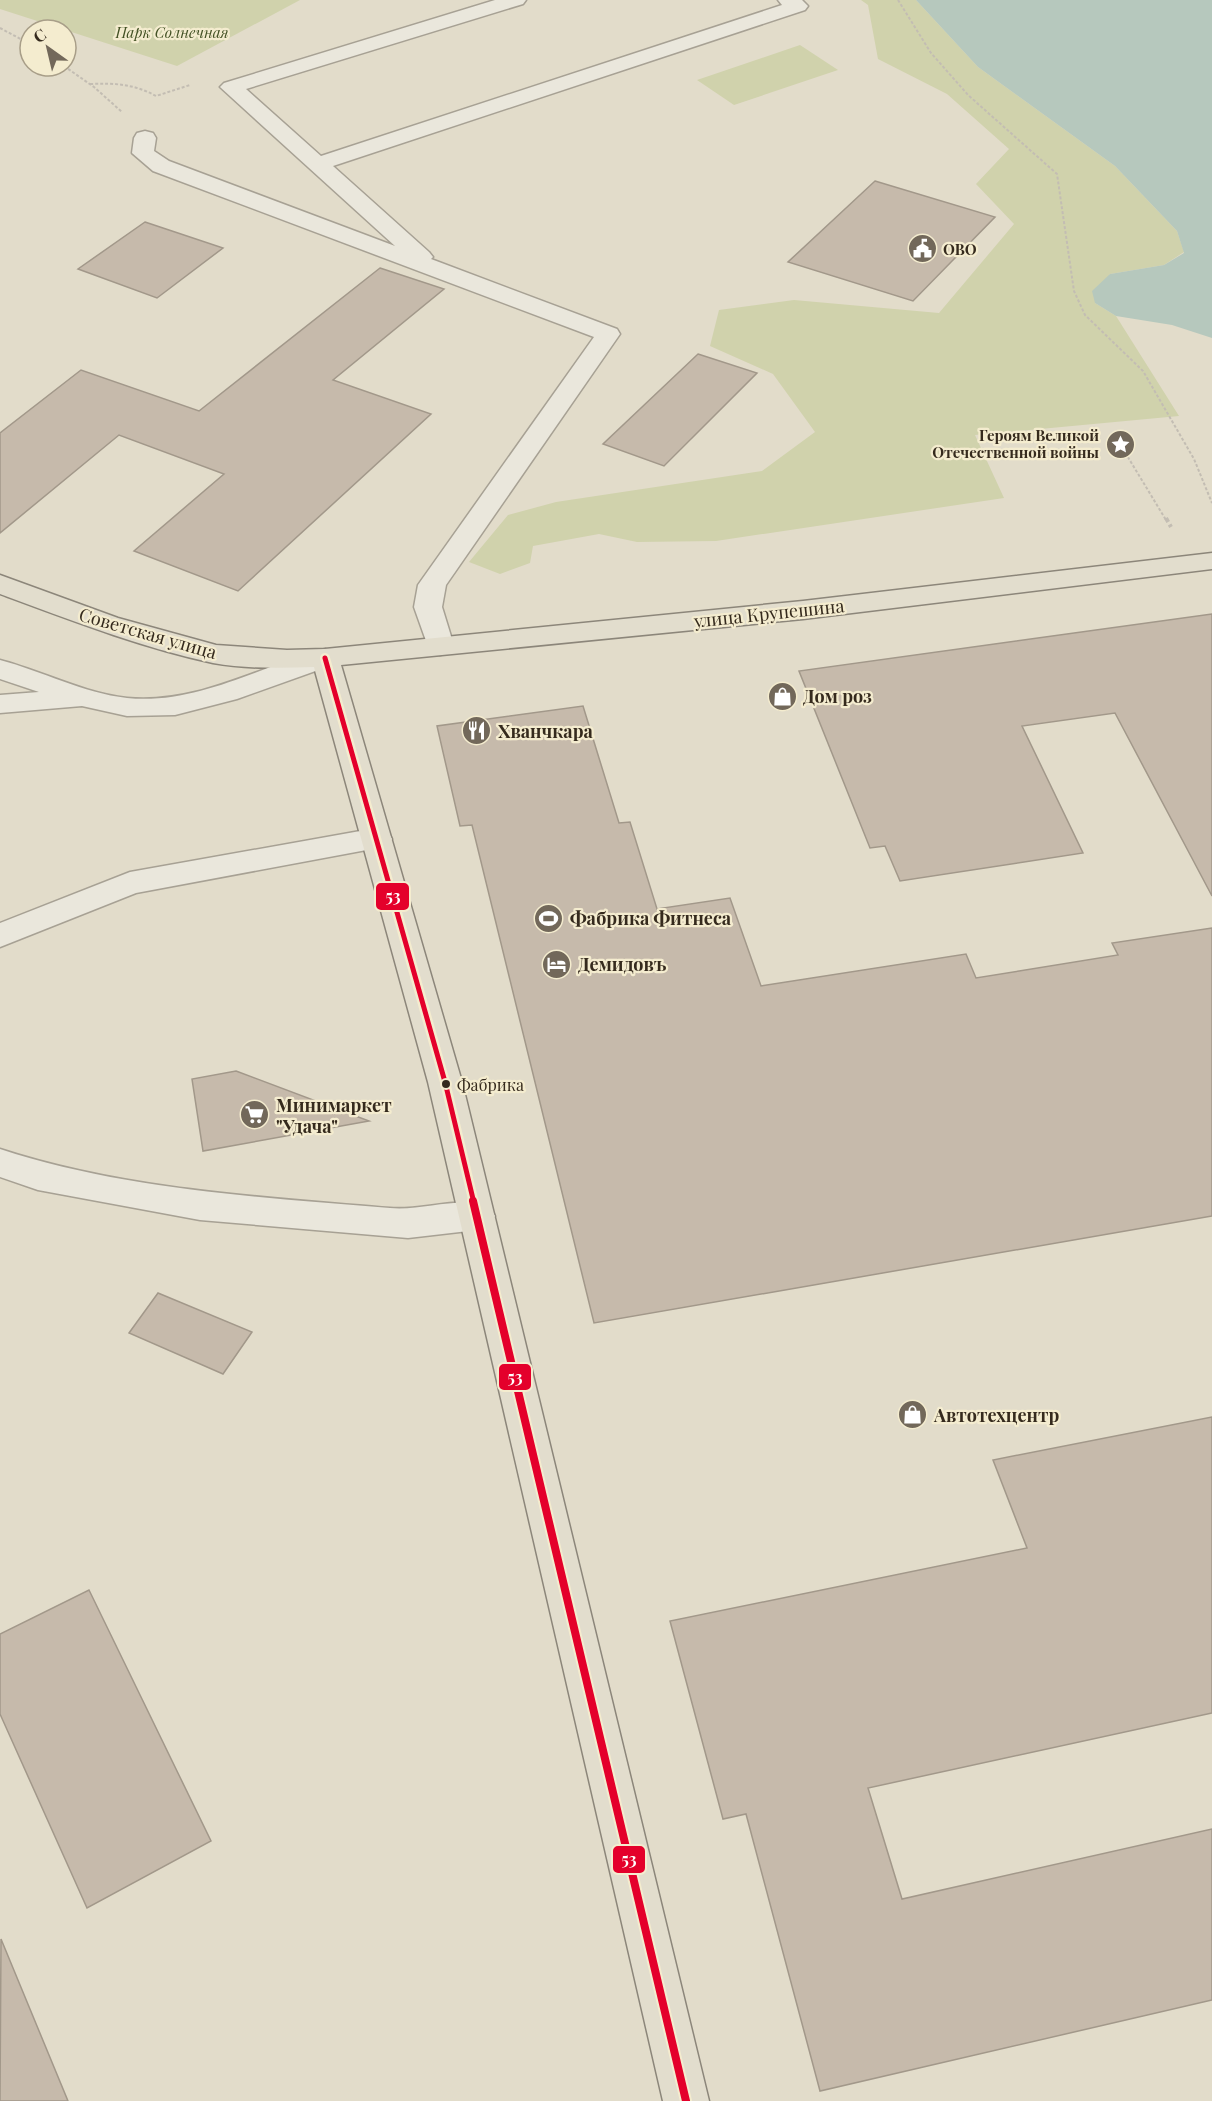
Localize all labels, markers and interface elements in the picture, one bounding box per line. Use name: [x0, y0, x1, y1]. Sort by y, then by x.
north arrow: [18, 18, 78, 78]
park label: Парк Солнечная: [114, 22, 229, 42]
text: С: [29, 23, 50, 47]
public building icon: ОВО: [906, 233, 938, 265]
place label: ОВО: [943, 239, 977, 259]
place label: Героям Великой Отечественной войны: [932, 425, 1100, 462]
place icon: Героям Великой Отечественной войны: [1104, 428, 1136, 460]
street label: улица Крупешина: [692, 593, 845, 633]
street label: Советская улица: [76, 602, 220, 664]
shop icon: Дом роз: [766, 680, 798, 712]
place label: Дом роз: [803, 684, 872, 708]
restaurant icon: Хванчкара: [461, 715, 493, 747]
place label: Хванчкара: [498, 719, 593, 743]
line badge: 53: [375, 882, 410, 911]
text: 53: [385, 885, 401, 906]
sports icon: Фабрика Фитнеса: [533, 902, 565, 934]
place label: Фабрика Фитнеса: [570, 906, 732, 930]
hotel icon: Демидовъ: [541, 948, 573, 980]
place label: Демидовъ: [578, 952, 667, 976]
place label: Фабрика: [457, 1074, 524, 1095]
marker: Фабрика: [440, 1078, 452, 1090]
place label: Минимаркет "Удача": [276, 1093, 392, 1138]
supermarket icon: Минимаркет "Удача": [239, 1099, 271, 1131]
line badge: 53: [498, 1363, 532, 1391]
text: 53: [507, 1366, 523, 1387]
shop icon: Автотехцентр: [897, 1399, 929, 1431]
place label: Автотехцентр: [933, 1403, 1059, 1427]
line badge: 53: [612, 1845, 646, 1874]
text: 53: [621, 1848, 637, 1869]

